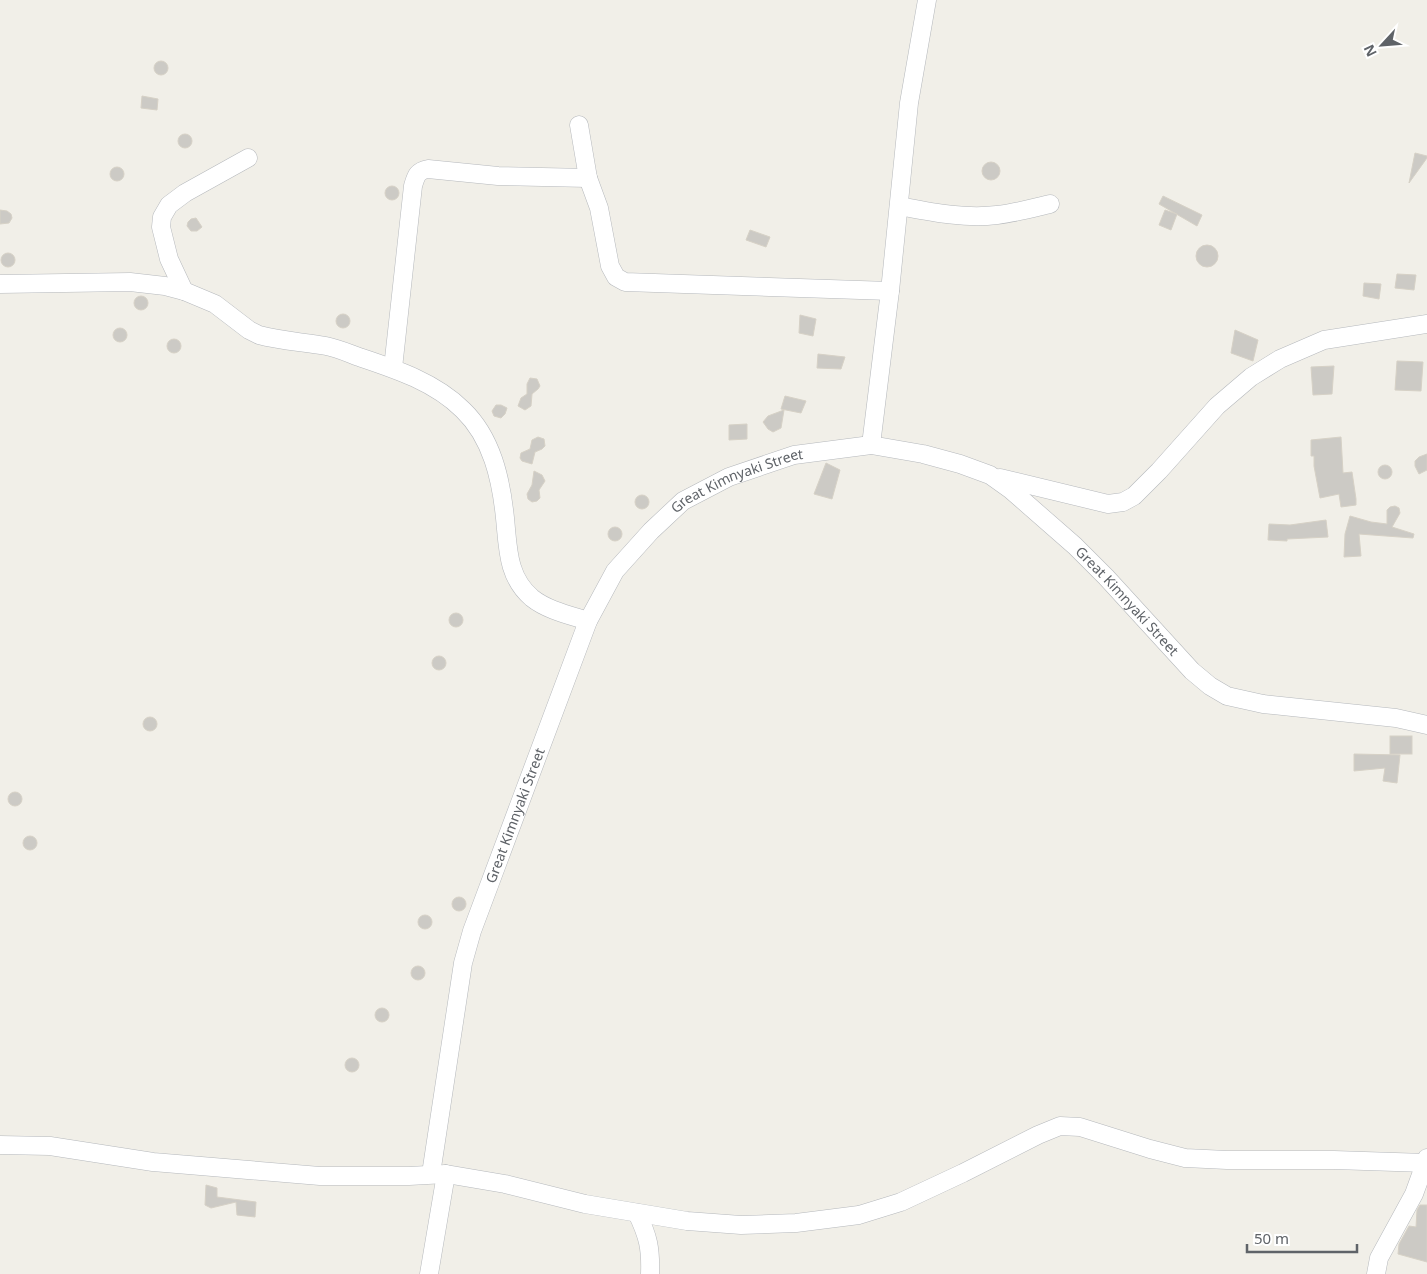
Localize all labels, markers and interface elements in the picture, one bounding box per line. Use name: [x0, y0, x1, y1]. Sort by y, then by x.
north arrow: [1357, 20, 1407, 70]
text: N: [1359, 42, 1381, 60]
street label: Great Kimnyaki Street: [666, 444, 804, 517]
street label: Great Kimnyaki Street: [1072, 542, 1183, 659]
street label: Great Kimnyaki Street: [481, 745, 549, 886]
scale bar: [1247, 1222, 1357, 1254]
text: 50 m: [1254, 1228, 1289, 1248]

